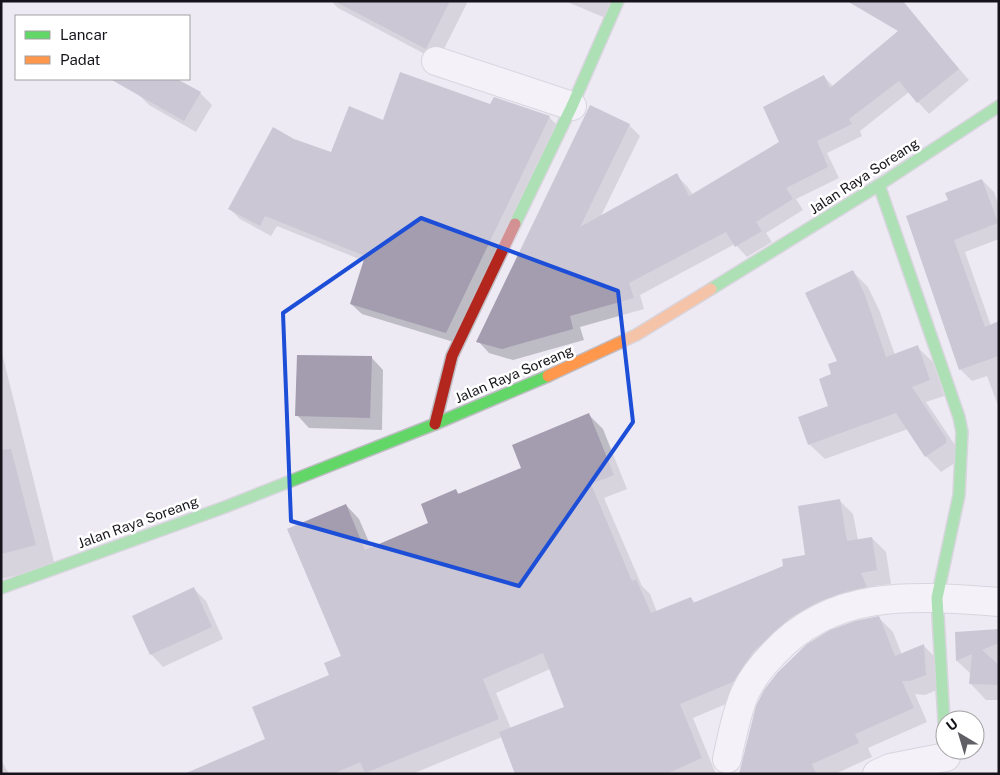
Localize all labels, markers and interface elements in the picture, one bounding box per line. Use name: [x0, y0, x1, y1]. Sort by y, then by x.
legend: [15, 15, 190, 80]
text: Lancar: [60, 26, 108, 43]
text: Padat: [60, 51, 101, 68]
street label: Jalan Raya Soreang: [806, 135, 922, 217]
street label: Jalan Raya Soreang: [452, 342, 576, 406]
street label: Jalan Raya Soreang: [76, 493, 201, 551]
north arrow: [935, 710, 985, 760]
text: U: [943, 715, 961, 734]

